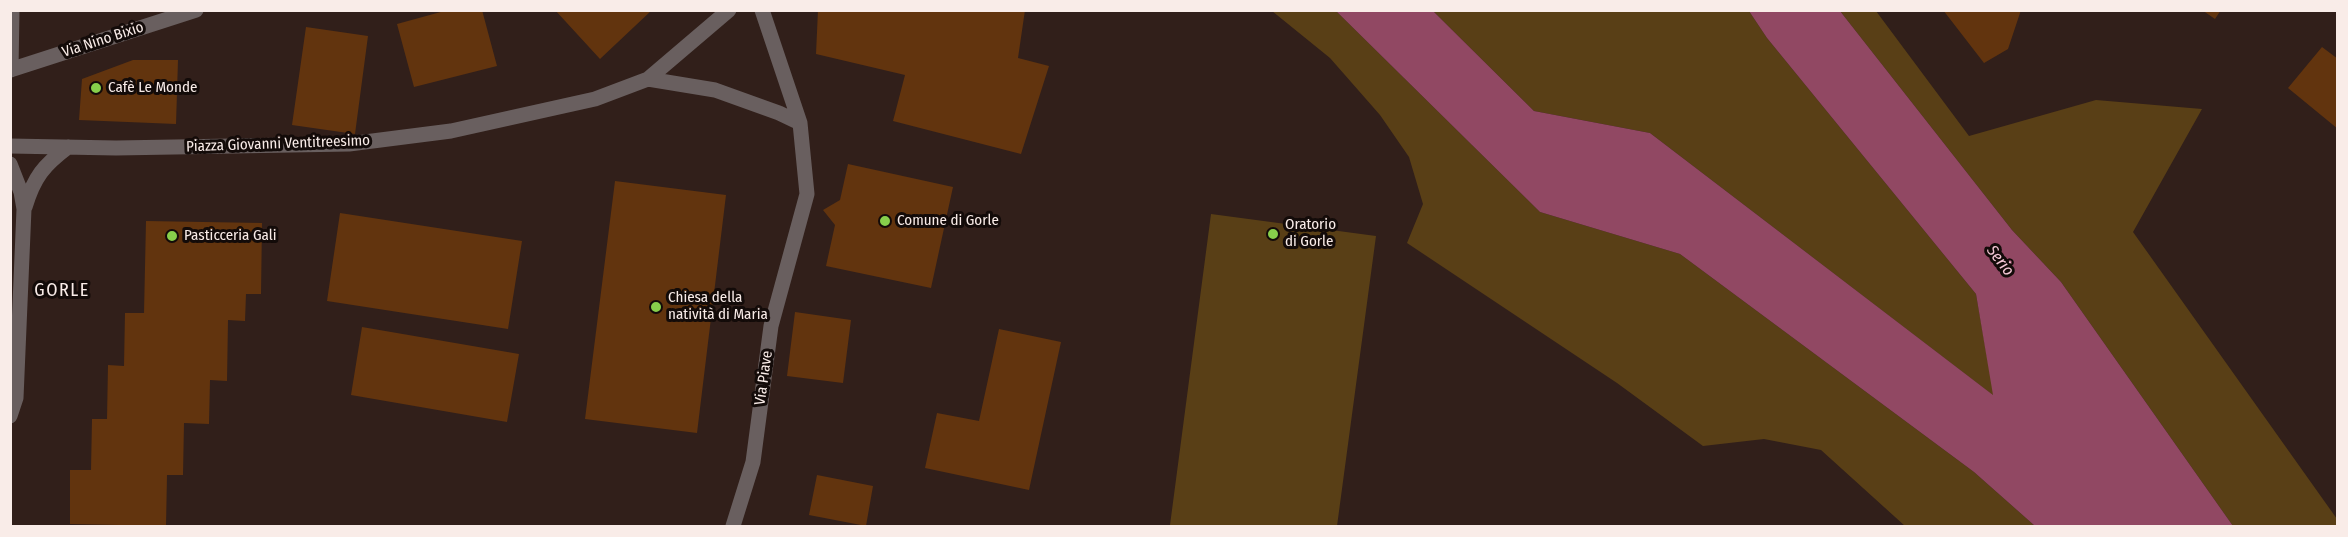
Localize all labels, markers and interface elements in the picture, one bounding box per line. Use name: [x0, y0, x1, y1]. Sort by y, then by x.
street label: Via Nino Bixio: [60, 18, 146, 62]
place label: Cafè Le Monde: [108, 79, 197, 97]
marker: Cafè Le Monde: [89, 81, 103, 95]
street label: Piazza Giovanni Ventitreesimo: [186, 132, 370, 156]
place label: Comune di Gorle: [897, 212, 999, 230]
marker: Comune di Gorle: [878, 214, 892, 228]
place label: Oratorio di Gorle: [1285, 216, 1336, 251]
place label: Pasticceria Gali: [184, 227, 277, 245]
marker: Oratorio di Gorle: [1266, 227, 1280, 241]
marker: Pasticceria Gali: [165, 229, 179, 243]
water label: Serio: [1982, 242, 2018, 280]
district label: GORLE: [34, 280, 90, 302]
place label: Chiesa della natività di Maria: [668, 289, 768, 324]
marker: Chiesa della natività di Maria: [649, 300, 663, 314]
street label: Via Piave: [751, 349, 777, 407]

